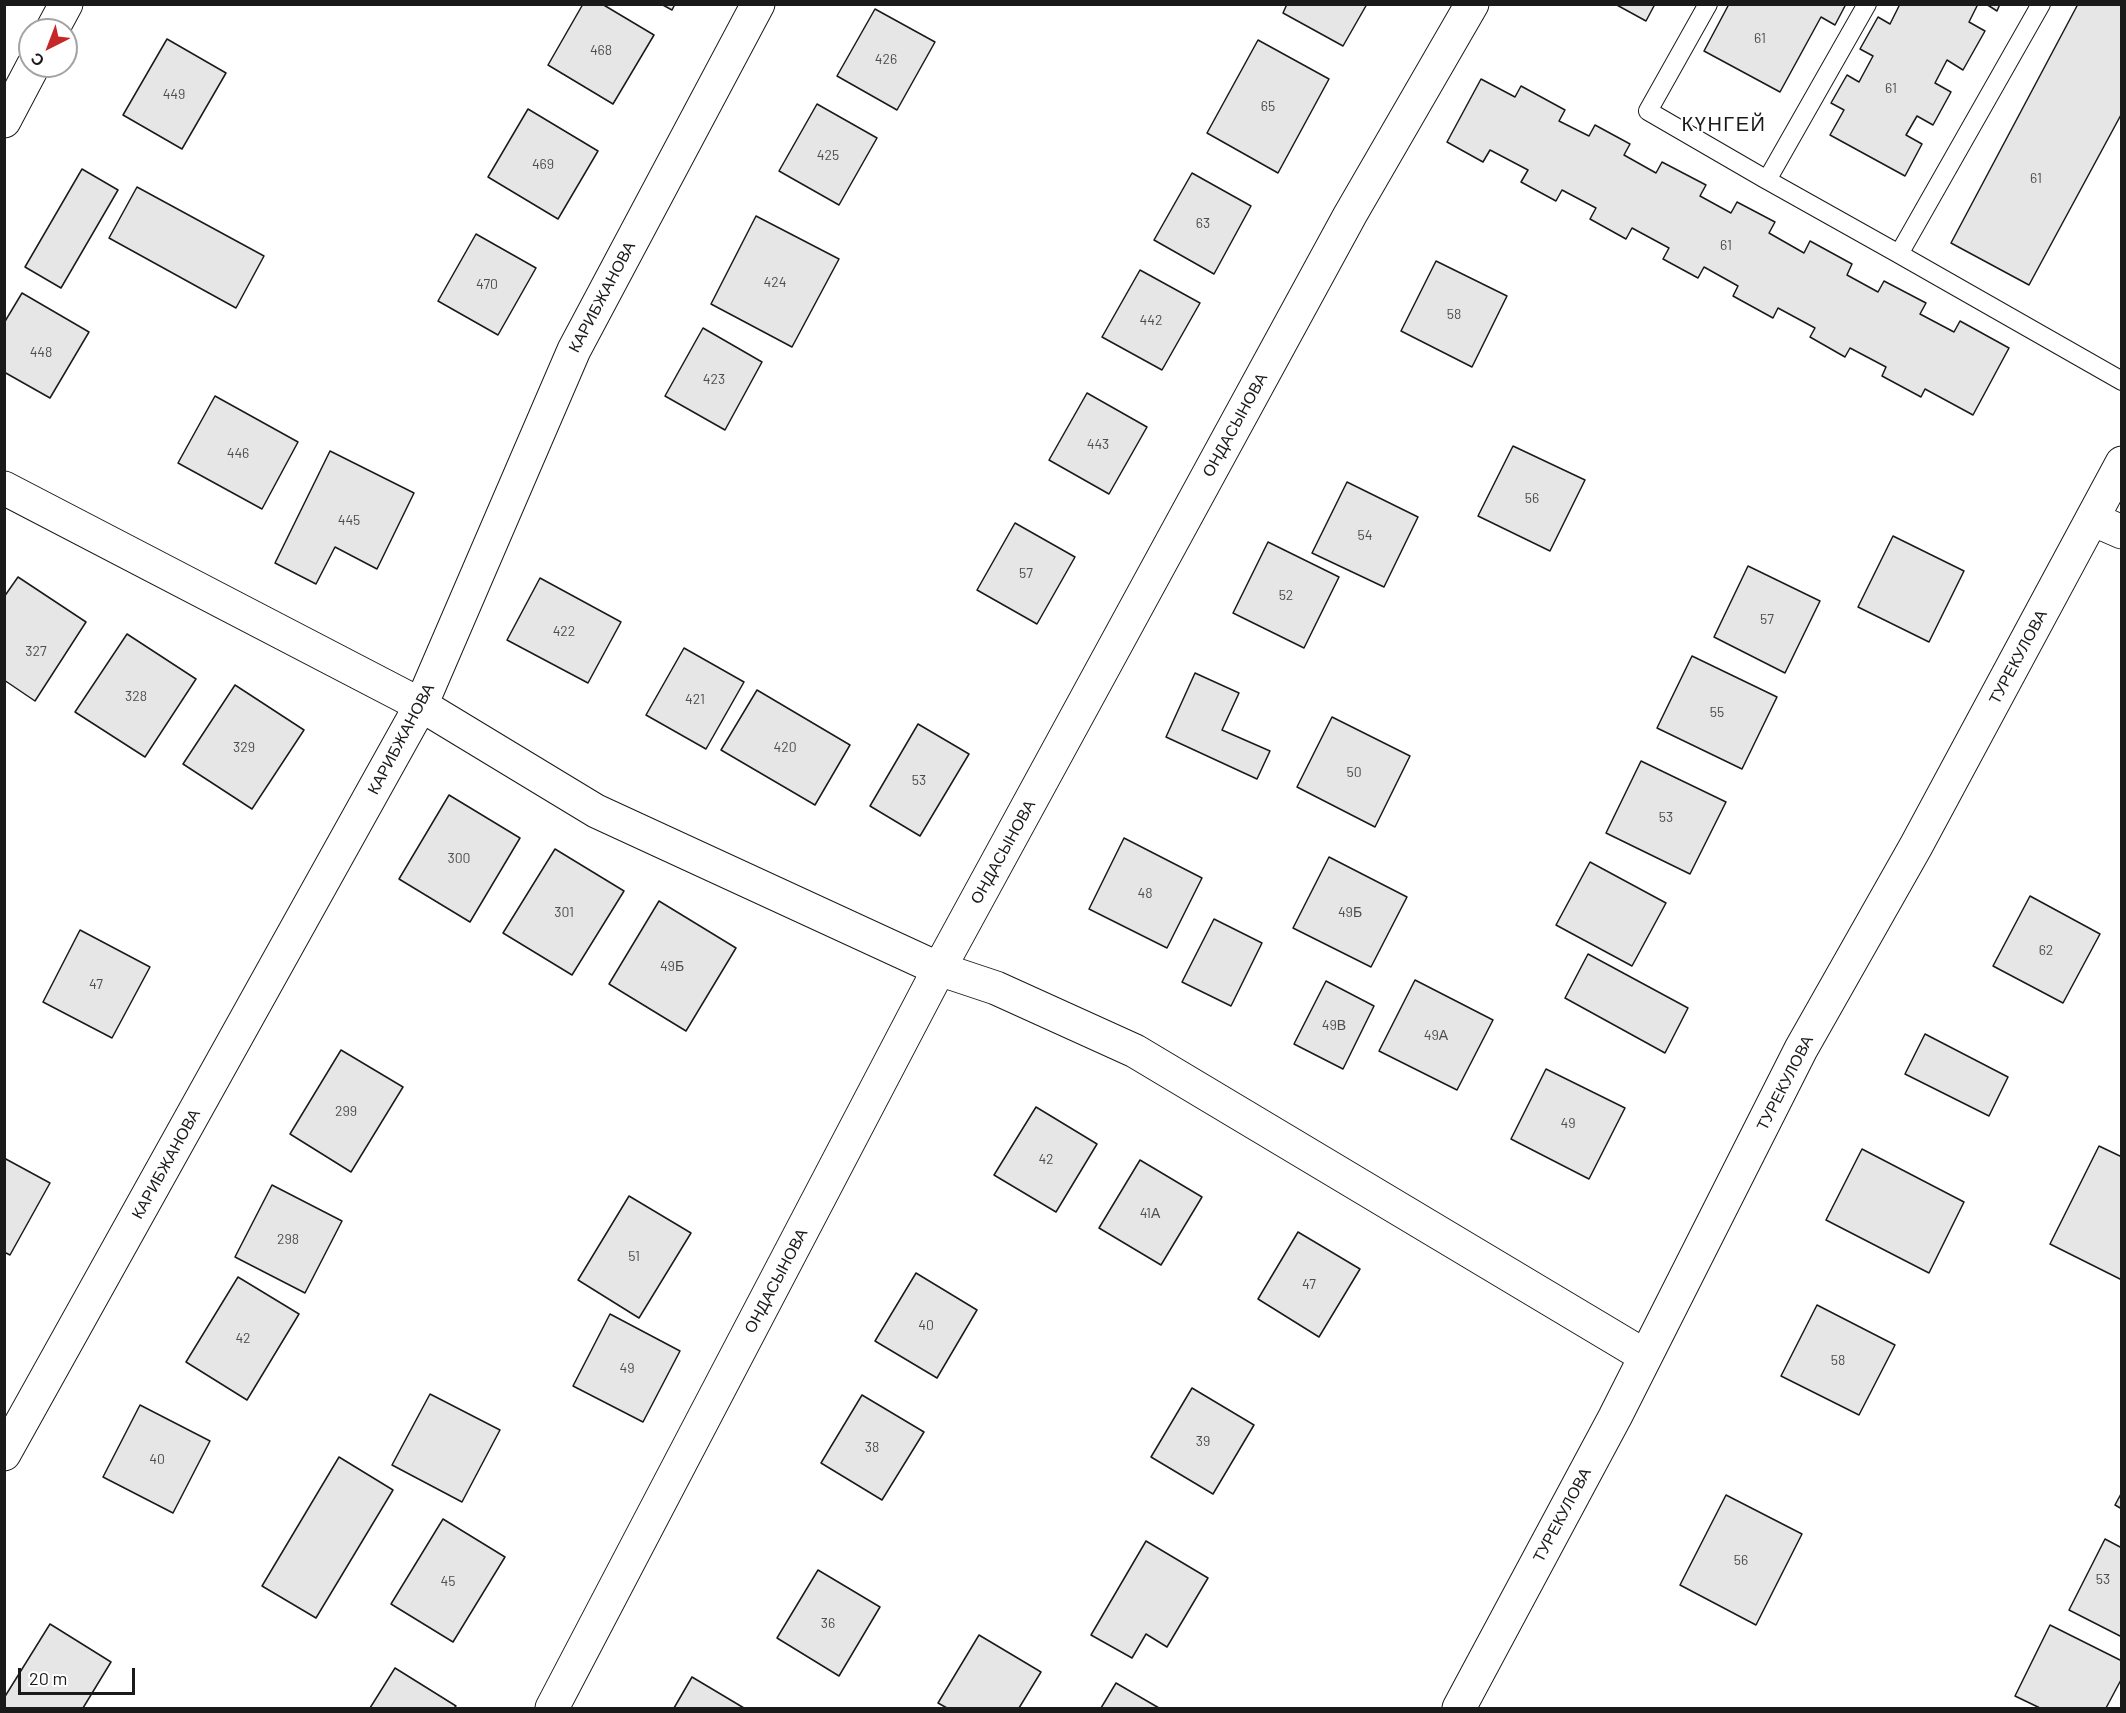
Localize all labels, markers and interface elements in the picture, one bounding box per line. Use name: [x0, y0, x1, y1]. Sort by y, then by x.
north arrow: [18, 18, 78, 78]
house number: 61: [1754, 30, 1766, 46]
house number: 468: [590, 42, 612, 58]
text: С: [26, 49, 48, 71]
house number: 426: [875, 51, 897, 67]
house number: 61: [1885, 80, 1897, 96]
house number: 449: [163, 86, 185, 102]
house number: 65: [1261, 98, 1275, 114]
district label: КҮНГЕЙ: [1682, 112, 1766, 136]
house number: 425: [817, 147, 839, 163]
house number: 469: [532, 156, 554, 172]
house number: 61: [2030, 170, 2042, 186]
house number: 63: [1196, 215, 1210, 231]
house number: 61: [1720, 237, 1732, 253]
street label: КАРИБЖАНОВА: [565, 238, 639, 356]
house number: 424: [764, 274, 786, 290]
house number: 470: [476, 276, 498, 292]
house number: 58: [1447, 306, 1461, 322]
house number: 442: [1140, 312, 1162, 328]
house number: 448: [30, 344, 52, 360]
street label: ОНДАСЫНОВА: [1199, 370, 1271, 480]
house number: 423: [703, 371, 725, 387]
house number: 443: [1087, 436, 1109, 452]
house number: 446: [227, 445, 249, 461]
house number: 56: [1525, 490, 1539, 506]
house number: 445: [338, 512, 360, 528]
house number: 54: [1358, 527, 1372, 543]
house number: 57: [1019, 565, 1033, 581]
house number: 52: [1279, 587, 1293, 603]
street label: ТУРЕКУЛОВА: [1985, 607, 2051, 707]
house number: 57: [1760, 611, 1774, 627]
house number: 422: [553, 623, 575, 639]
house number: 327: [25, 643, 47, 659]
street label: КАРИБЖАНОВА: [364, 680, 438, 798]
house number: 328: [125, 688, 147, 704]
house number: 421: [685, 691, 705, 707]
house number: 55: [1710, 704, 1724, 720]
house number: 329: [233, 739, 255, 755]
house number: 420: [773, 739, 797, 755]
house number: 50: [1346, 764, 1362, 780]
house number: 53: [912, 772, 926, 788]
street label: ОНДАСЫНОВА: [967, 797, 1039, 907]
house number: 53: [1659, 809, 1673, 825]
house number: 300: [447, 850, 471, 866]
house number: 48: [1137, 885, 1153, 901]
house number: 301: [554, 904, 574, 920]
house number: 49Б: [1338, 904, 1362, 920]
house number: 62: [2039, 942, 2053, 958]
house number: 49Б: [660, 958, 684, 974]
house number: 47: [89, 976, 103, 992]
house number: 49В: [1322, 1017, 1346, 1033]
house number: 49А: [1424, 1027, 1448, 1043]
street label: ТУРЕКУЛОВА: [1753, 1032, 1817, 1134]
house number: 299: [335, 1103, 357, 1119]
street label: КАРИБЖАНОВА: [128, 1106, 204, 1222]
house number: 49: [1560, 1115, 1576, 1131]
house number: 42: [1038, 1151, 1054, 1167]
house number: 41А: [1140, 1205, 1160, 1221]
street label: ОНДАСЫНОВА: [740, 1225, 812, 1337]
house number: 298: [277, 1231, 299, 1247]
house number: 51: [628, 1248, 640, 1264]
house number: 47: [1302, 1276, 1316, 1292]
house number: 40: [918, 1317, 934, 1333]
house number: 42: [235, 1330, 251, 1346]
house number: 58: [1831, 1352, 1845, 1368]
house number: 49: [619, 1360, 635, 1376]
house number: 39: [1196, 1433, 1210, 1449]
house number: 38: [865, 1439, 879, 1455]
house number: 40: [149, 1451, 165, 1467]
street label: ТУРЕКУЛОВА: [1529, 1465, 1595, 1565]
house number: 56: [1734, 1552, 1748, 1568]
house number: 53: [2096, 1571, 2110, 1587]
house number: 45: [441, 1573, 455, 1589]
house number: 36: [821, 1615, 835, 1631]
scale bar: [21, 1656, 138, 1694]
text: 20 m: [29, 1667, 67, 1689]

